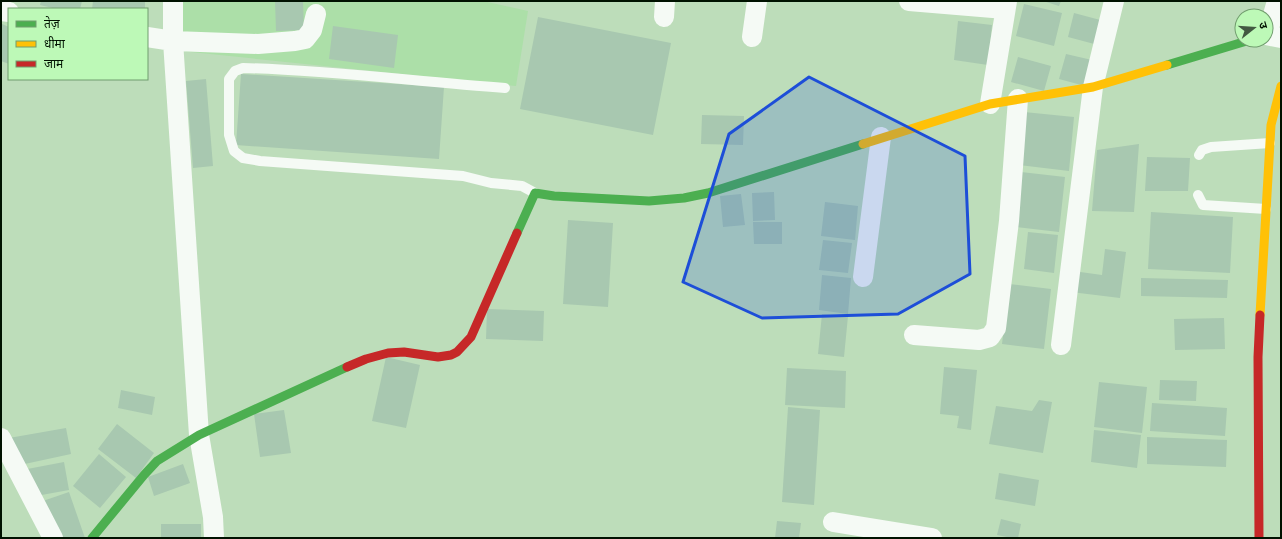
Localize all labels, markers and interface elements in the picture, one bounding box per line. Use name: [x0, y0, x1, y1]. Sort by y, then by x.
legend: [8, 8, 148, 80]
north arrow: [1234, 8, 1274, 48]
text: तेज़: [44, 16, 61, 33]
text: उ: [1255, 20, 1270, 31]
text: धीमा: [44, 36, 66, 53]
text: जाम: [44, 57, 64, 73]

